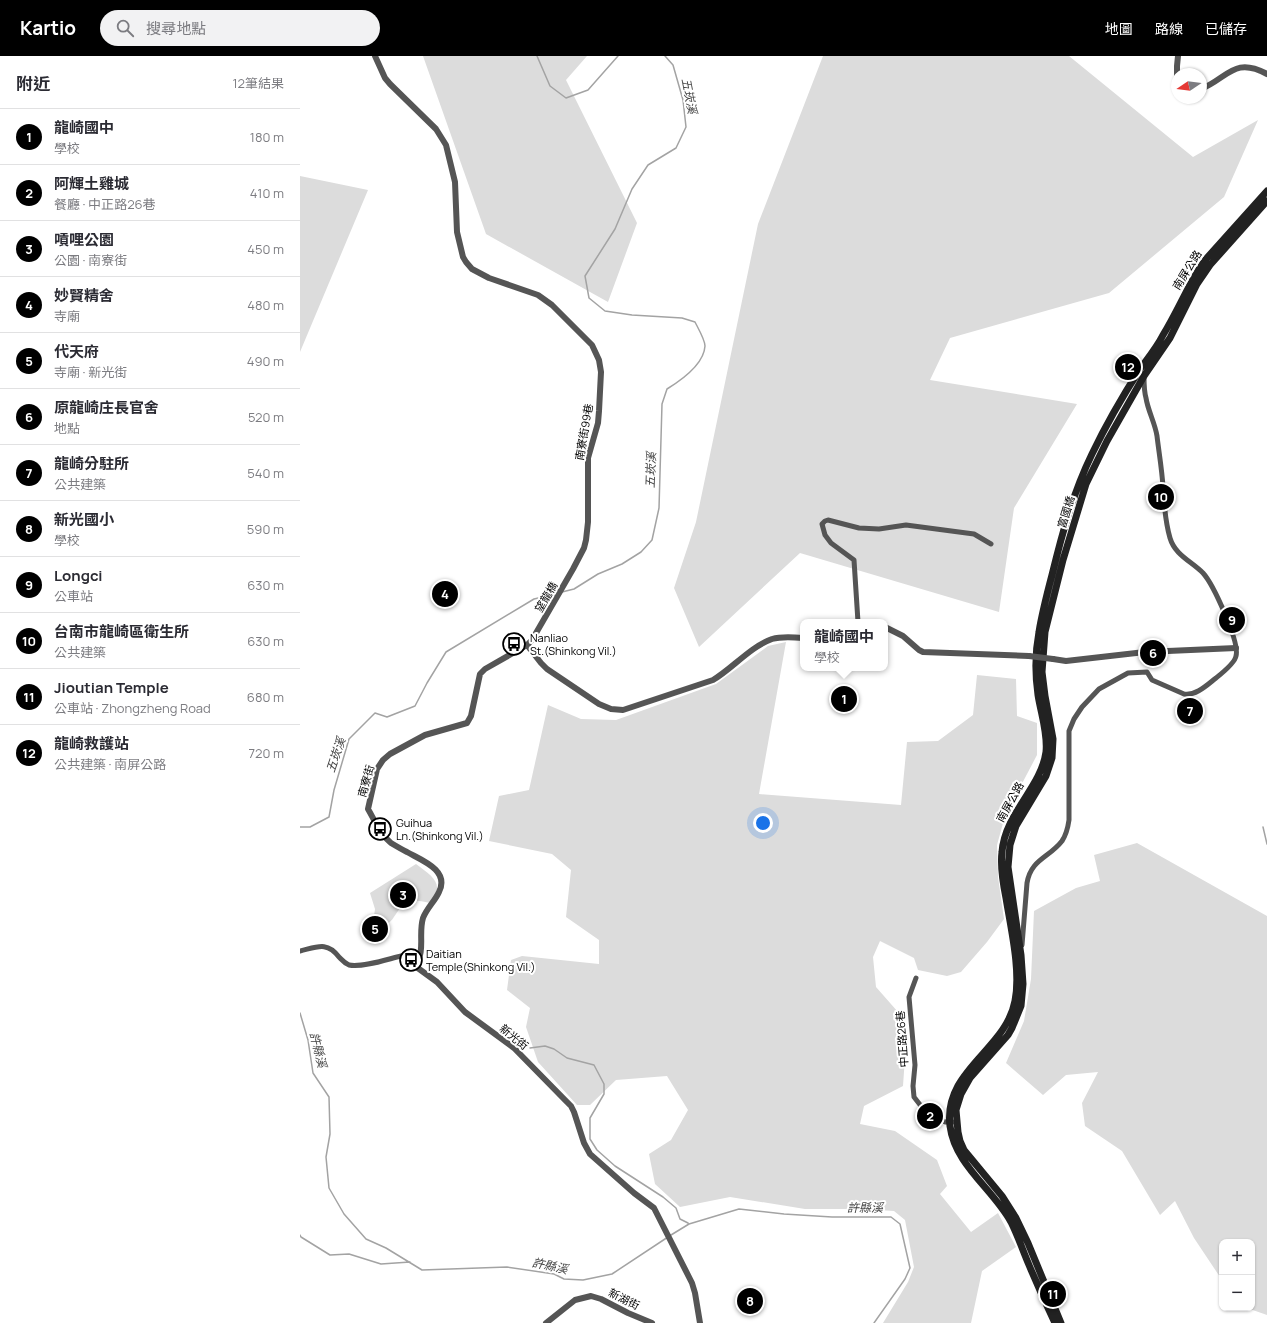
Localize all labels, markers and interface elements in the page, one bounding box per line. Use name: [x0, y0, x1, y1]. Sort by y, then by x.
search box: [100, 10, 380, 46]
text: Kartio: [20, 15, 76, 41]
icon: search: [114, 17, 136, 39]
text: 搜尋地點: [146, 18, 206, 39]
text: 地圖: [1105, 19, 1133, 38]
text: 路線: [1155, 19, 1183, 38]
text: 已儲存: [1205, 19, 1247, 38]
north arrow: [1171, 68, 1207, 104]
text: 附近: [16, 72, 50, 95]
text: 12筆結果: [233, 74, 284, 92]
water label: 五崁溪: [678, 77, 702, 117]
text: 龍崎國中: [54, 117, 114, 138]
text: 1: [26, 128, 32, 146]
text: 180 m: [250, 128, 284, 146]
text: 學校: [54, 139, 80, 157]
text: 阿輝土雞城: [54, 173, 129, 194]
text: 2: [25, 184, 33, 202]
text: 410 m: [250, 184, 284, 202]
text: 餐廳 · 中正路26巷: [54, 195, 156, 213]
text: 嗊哩公園: [54, 229, 114, 250]
text: 3: [25, 240, 33, 258]
text: 450 m: [247, 240, 284, 258]
street label: 南屏公路: [1169, 247, 1205, 292]
text: 公園 · 南寮街: [54, 251, 127, 269]
text: 妙賢精舍: [54, 285, 114, 306]
text: 4: [25, 296, 33, 314]
text: 480 m: [247, 296, 284, 314]
text: 寺廟: [54, 307, 80, 325]
text: 代天府: [54, 341, 99, 362]
text: 5: [25, 352, 33, 370]
text: 490 m: [247, 352, 284, 370]
pin: 12: [1115, 352, 1141, 382]
text: 寺廟 · 新光街: [54, 363, 127, 381]
text: 原龍崎庄長官舍: [54, 397, 159, 418]
street label: 南寮街99巷: [571, 402, 596, 462]
text: 6: [25, 408, 33, 426]
text: 520 m: [248, 408, 284, 426]
text: 地點: [54, 419, 80, 437]
water label: 五崁溪: [641, 450, 660, 488]
text: 龍崎分駐所: [54, 453, 129, 474]
text: 7: [26, 464, 32, 482]
text: 540 m: [247, 464, 284, 482]
text: 公共建築: [54, 475, 106, 493]
pin: 10: [1148, 482, 1174, 512]
street label: 富國橋: [1054, 494, 1078, 530]
text: 新光國小: [54, 509, 114, 530]
text: 8: [25, 520, 33, 538]
text: 590 m: [247, 520, 284, 538]
text: 學校: [54, 531, 80, 549]
text: Longci: [54, 565, 103, 586]
text: 9: [25, 576, 33, 594]
text: 630 m: [247, 576, 284, 594]
pin: 4: [432, 579, 458, 609]
street label: 望龍橋: [531, 579, 560, 615]
text: 公車站: [54, 587, 93, 605]
pin: 9: [1219, 605, 1245, 635]
popup: [800, 619, 888, 671]
text: 台南市龍崎區衛生所: [54, 621, 189, 642]
text: 龍崎國中: [814, 626, 874, 647]
place label: Nanliao St.(Shinkong Vil.): [530, 630, 617, 658]
bus stop icon: Nanliao St.(Shinkong Vil.): [501, 631, 527, 657]
text: 10: [22, 632, 36, 650]
text: 630 m: [247, 632, 284, 650]
pin: 6: [1140, 638, 1166, 668]
text: 公共建築: [54, 643, 106, 661]
text: 學校: [814, 648, 840, 666]
text: Jioutian Temple: [54, 677, 169, 698]
pin: 1: [831, 684, 857, 714]
text: 11: [23, 688, 35, 706]
text: 680 m: [247, 688, 284, 706]
pin: 7: [1177, 696, 1203, 726]
text: 公車站 · Zhongzheng Road: [54, 699, 211, 717]
text: 龍崎救護站: [54, 733, 129, 754]
water label: 五崁溪: [322, 733, 350, 775]
text: 12: [22, 744, 36, 762]
text: 720 m: [249, 744, 284, 762]
text: 公共建築 · 南屏公路: [54, 755, 166, 773]
street label: 南寮街: [354, 763, 377, 799]
street label: 南屏公路: [992, 779, 1027, 825]
your location: [753, 813, 773, 833]
place label: Guihua Ln.(Shinkong Vil.): [396, 815, 484, 843]
bus stop icon: Guihua Ln.(Shinkong Vil.): [367, 816, 393, 842]
pin: 3: [390, 880, 416, 910]
pin: 5: [362, 914, 388, 944]
place label: Daitian Temple(Shinkong Vil.): [426, 946, 535, 974]
bus stop icon: Daitian Temple(Shinkong Vil.): [398, 947, 424, 973]
street label: 中正路26巷: [892, 1010, 911, 1068]
street label: 新光街: [497, 1020, 532, 1053]
water label: 許縣溪: [306, 1030, 332, 1071]
pin: 2: [917, 1101, 943, 1131]
water label: 許縣溪: [847, 1199, 885, 1216]
map controls: [1219, 1239, 1255, 1311]
button: +: [1219, 1239, 1255, 1275]
water label: 許縣溪: [531, 1253, 571, 1278]
button: −: [1219, 1275, 1255, 1311]
pin: 11: [1040, 1279, 1066, 1309]
street label: 新湖街: [606, 1285, 642, 1313]
pin: 8: [737, 1286, 763, 1316]

